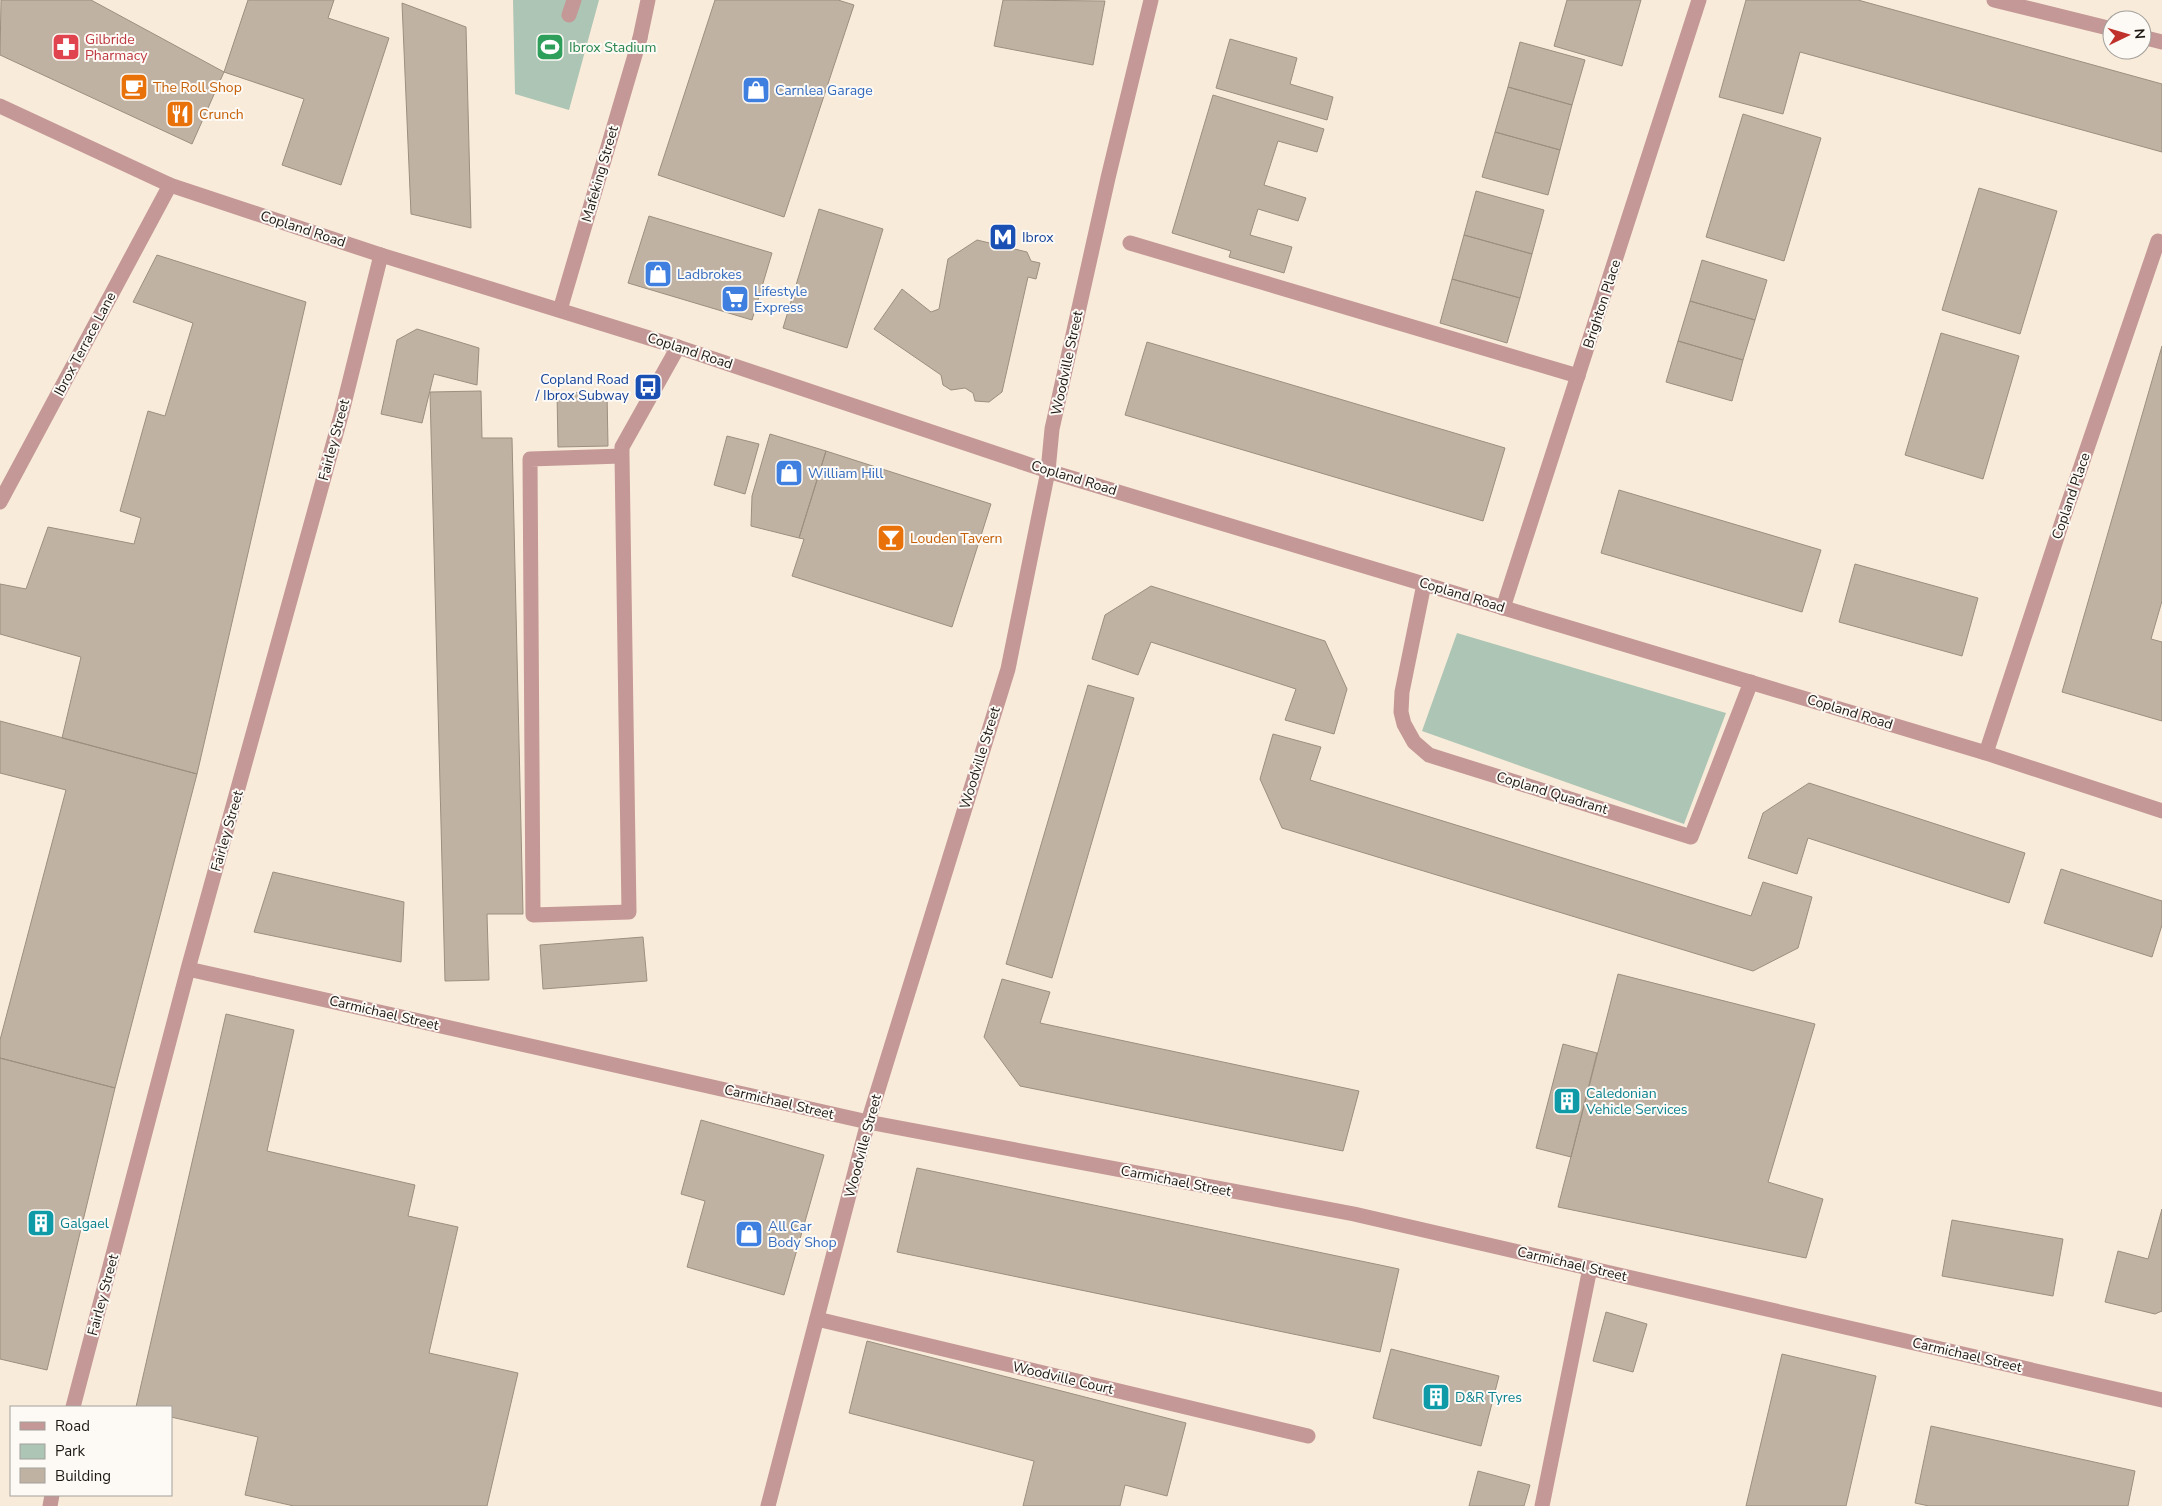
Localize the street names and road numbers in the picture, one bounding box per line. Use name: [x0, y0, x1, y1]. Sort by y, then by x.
street label: Mafeking Street: [577, 123, 623, 224]
street label: Copland Road: [258, 206, 348, 252]
street label: Brighton Place: [1579, 257, 1625, 351]
street label: Ibrox Terrace Lane: [50, 289, 120, 399]
street label: Woodville Street: [1047, 309, 1087, 417]
street label: Copland Road: [645, 328, 735, 374]
street label: Fairley Street: [314, 397, 354, 483]
street label: Copland Place: [2047, 450, 2095, 542]
street label: Copland Road: [1029, 456, 1119, 500]
street label: Copland Road: [1417, 573, 1507, 617]
street label: Copland Road: [1805, 690, 1895, 734]
street label: Woodville Street: [955, 704, 1005, 812]
street label: Copland Quadrant: [1494, 767, 1610, 819]
street label: Fairley Street: [206, 788, 248, 874]
street label: Carmichael Street: [327, 991, 441, 1035]
street label: Carmichael Street: [722, 1080, 836, 1124]
street label: Woodville Street: [840, 1092, 886, 1200]
street label: Carmichael Street: [1119, 1161, 1233, 1201]
street label: Carmichael Street: [1515, 1242, 1629, 1286]
street label: Fairley Street: [83, 1252, 123, 1338]
street label: Carmichael Street: [1910, 1333, 2024, 1377]
street label: Woodville Court: [1011, 1357, 1115, 1399]

